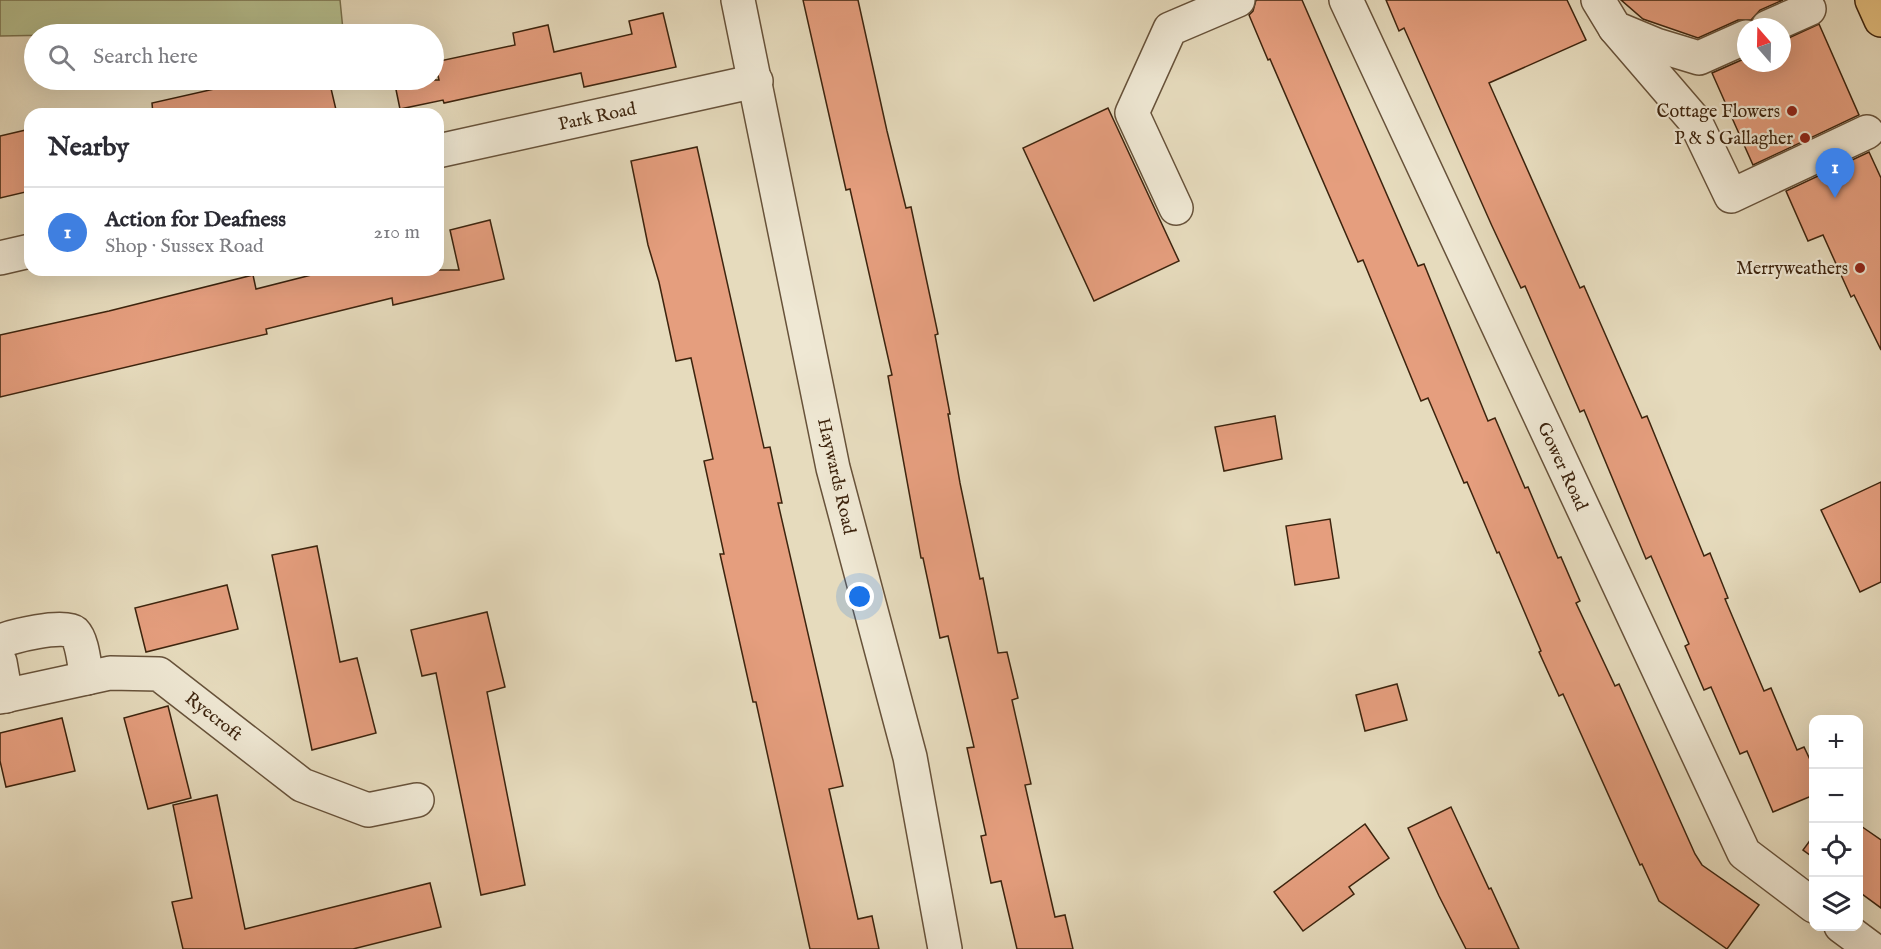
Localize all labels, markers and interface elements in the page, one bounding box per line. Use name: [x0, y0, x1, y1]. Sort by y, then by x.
north arrow: [1737, 18, 1791, 72]
search box: [24, 24, 444, 90]
icon: search: [45, 41, 78, 74]
text: Search here: [93, 43, 198, 71]
street label: Park Road: [556, 98, 639, 137]
place label: Cottage Flowers: [1657, 101, 1780, 124]
marker: Cottage Flowers: [1785, 104, 1799, 118]
place label: P & S Gallagher: [1674, 128, 1793, 151]
text: Nearby: [48, 131, 129, 164]
marker: P & S Gallagher: [1798, 131, 1812, 145]
pin: 1: [1816, 148, 1854, 198]
text: Action for Deafness: [105, 206, 286, 234]
text: 1: [64, 220, 71, 245]
text: 210 m: [374, 220, 420, 245]
text: Shop · Sussex Road: [105, 234, 264, 259]
place label: Merryweathers: [1736, 258, 1848, 281]
marker: Merryweathers: [1853, 261, 1867, 275]
street label: Haywards Road: [811, 416, 860, 537]
street label: Gower Road: [1531, 419, 1592, 515]
your location: [845, 582, 874, 611]
street label: Ryecroft: [180, 688, 246, 747]
map controls: [1809, 715, 1863, 931]
button: +: [1809, 715, 1863, 769]
button: −: [1809, 769, 1863, 823]
button: locate: [1809, 823, 1863, 877]
button: layers: [1809, 877, 1863, 931]

